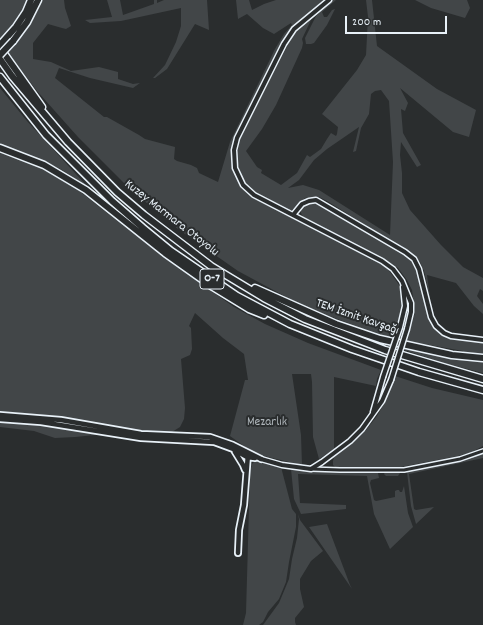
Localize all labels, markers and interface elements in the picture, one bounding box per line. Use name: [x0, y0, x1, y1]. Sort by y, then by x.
scale bar: [347, 8, 449, 34]
text: 200 m: [352, 14, 381, 31]
street label: Kuzey Marmara Otoyolu: [121, 177, 221, 261]
road number: O-7: [200, 269, 224, 289]
street label: TEM İzmit Kavşağı: [313, 297, 401, 339]
park label: Mezarlık: [247, 415, 287, 431]

